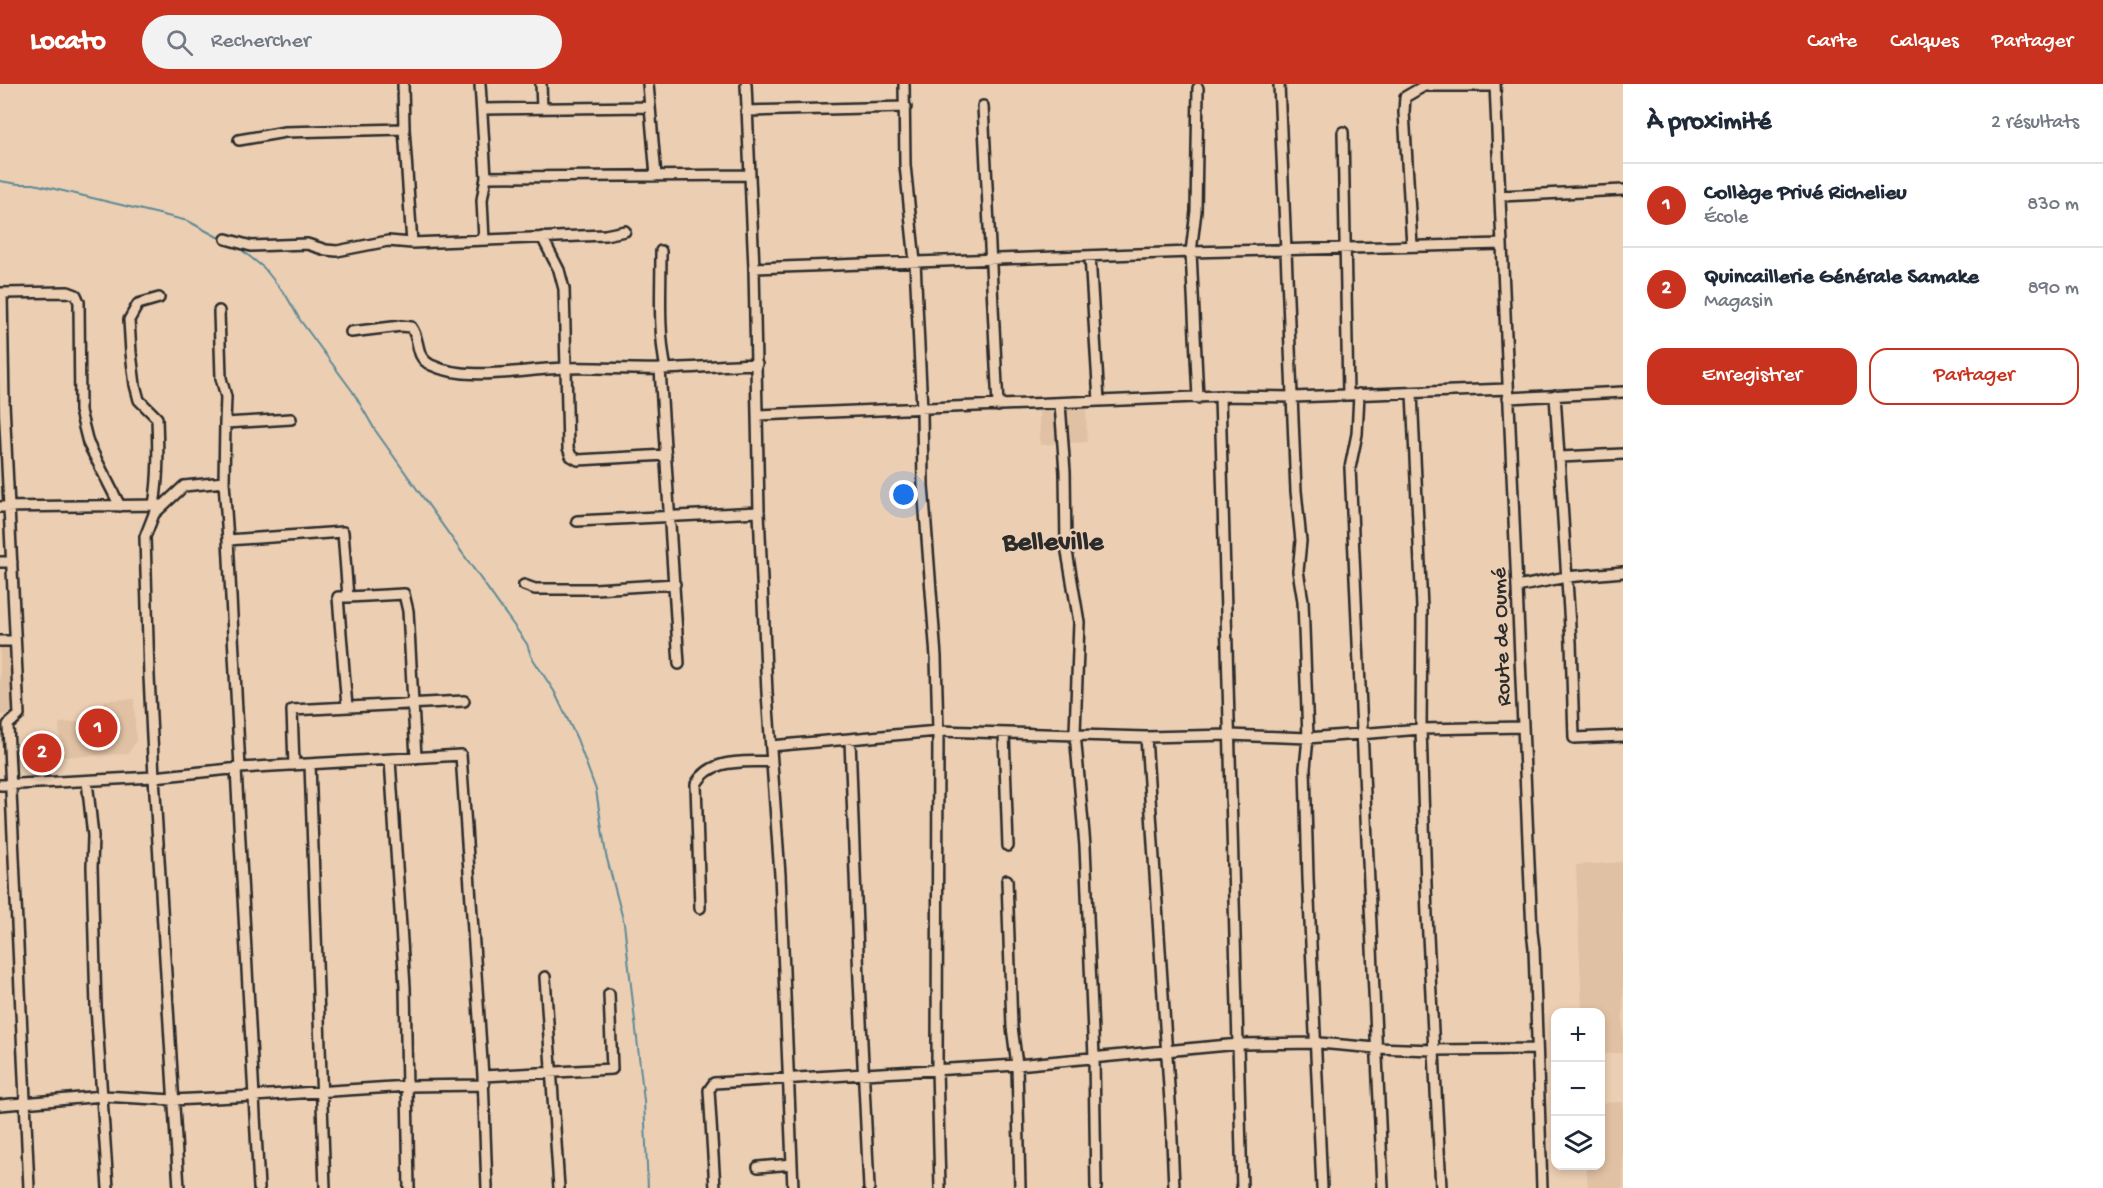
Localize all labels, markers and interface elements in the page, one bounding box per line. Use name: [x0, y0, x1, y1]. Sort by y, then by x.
search box: [142, 15, 562, 69]
text: Locato: [30, 26, 106, 59]
icon: search: [163, 26, 196, 59]
text: Rechercher: [211, 29, 311, 55]
text: Carte: [1807, 30, 1857, 55]
text: Calques: [1890, 30, 1959, 55]
text: Partager: [1992, 30, 2073, 55]
text: À proximité: [1647, 108, 1771, 139]
text: 2 résultats: [1991, 112, 2079, 135]
text: Collège Privé Richelieu: [1704, 181, 1907, 207]
text: 1: [1662, 194, 1671, 217]
text: 830 m: [2027, 194, 2079, 217]
text: École: [1704, 207, 1748, 230]
text: Quincaillerie Générale Samake: [1704, 265, 1979, 291]
text: 2: [1662, 278, 1671, 301]
text: 890 m: [2028, 278, 2079, 301]
text: Magasin: [1704, 291, 1773, 314]
button: Enregistrer: [1647, 348, 1857, 405]
button: Partager: [1869, 348, 2079, 405]
your location: [889, 480, 918, 509]
district label: Belleville: [1002, 527, 1105, 560]
street label: Route de Oumé: [1488, 566, 1518, 707]
pin: 1: [78, 706, 118, 750]
pin: 2: [22, 730, 62, 776]
map controls: [1551, 1008, 1605, 1170]
button: +: [1551, 1008, 1605, 1062]
button: −: [1551, 1062, 1605, 1116]
button: layers: [1551, 1116, 1605, 1170]

